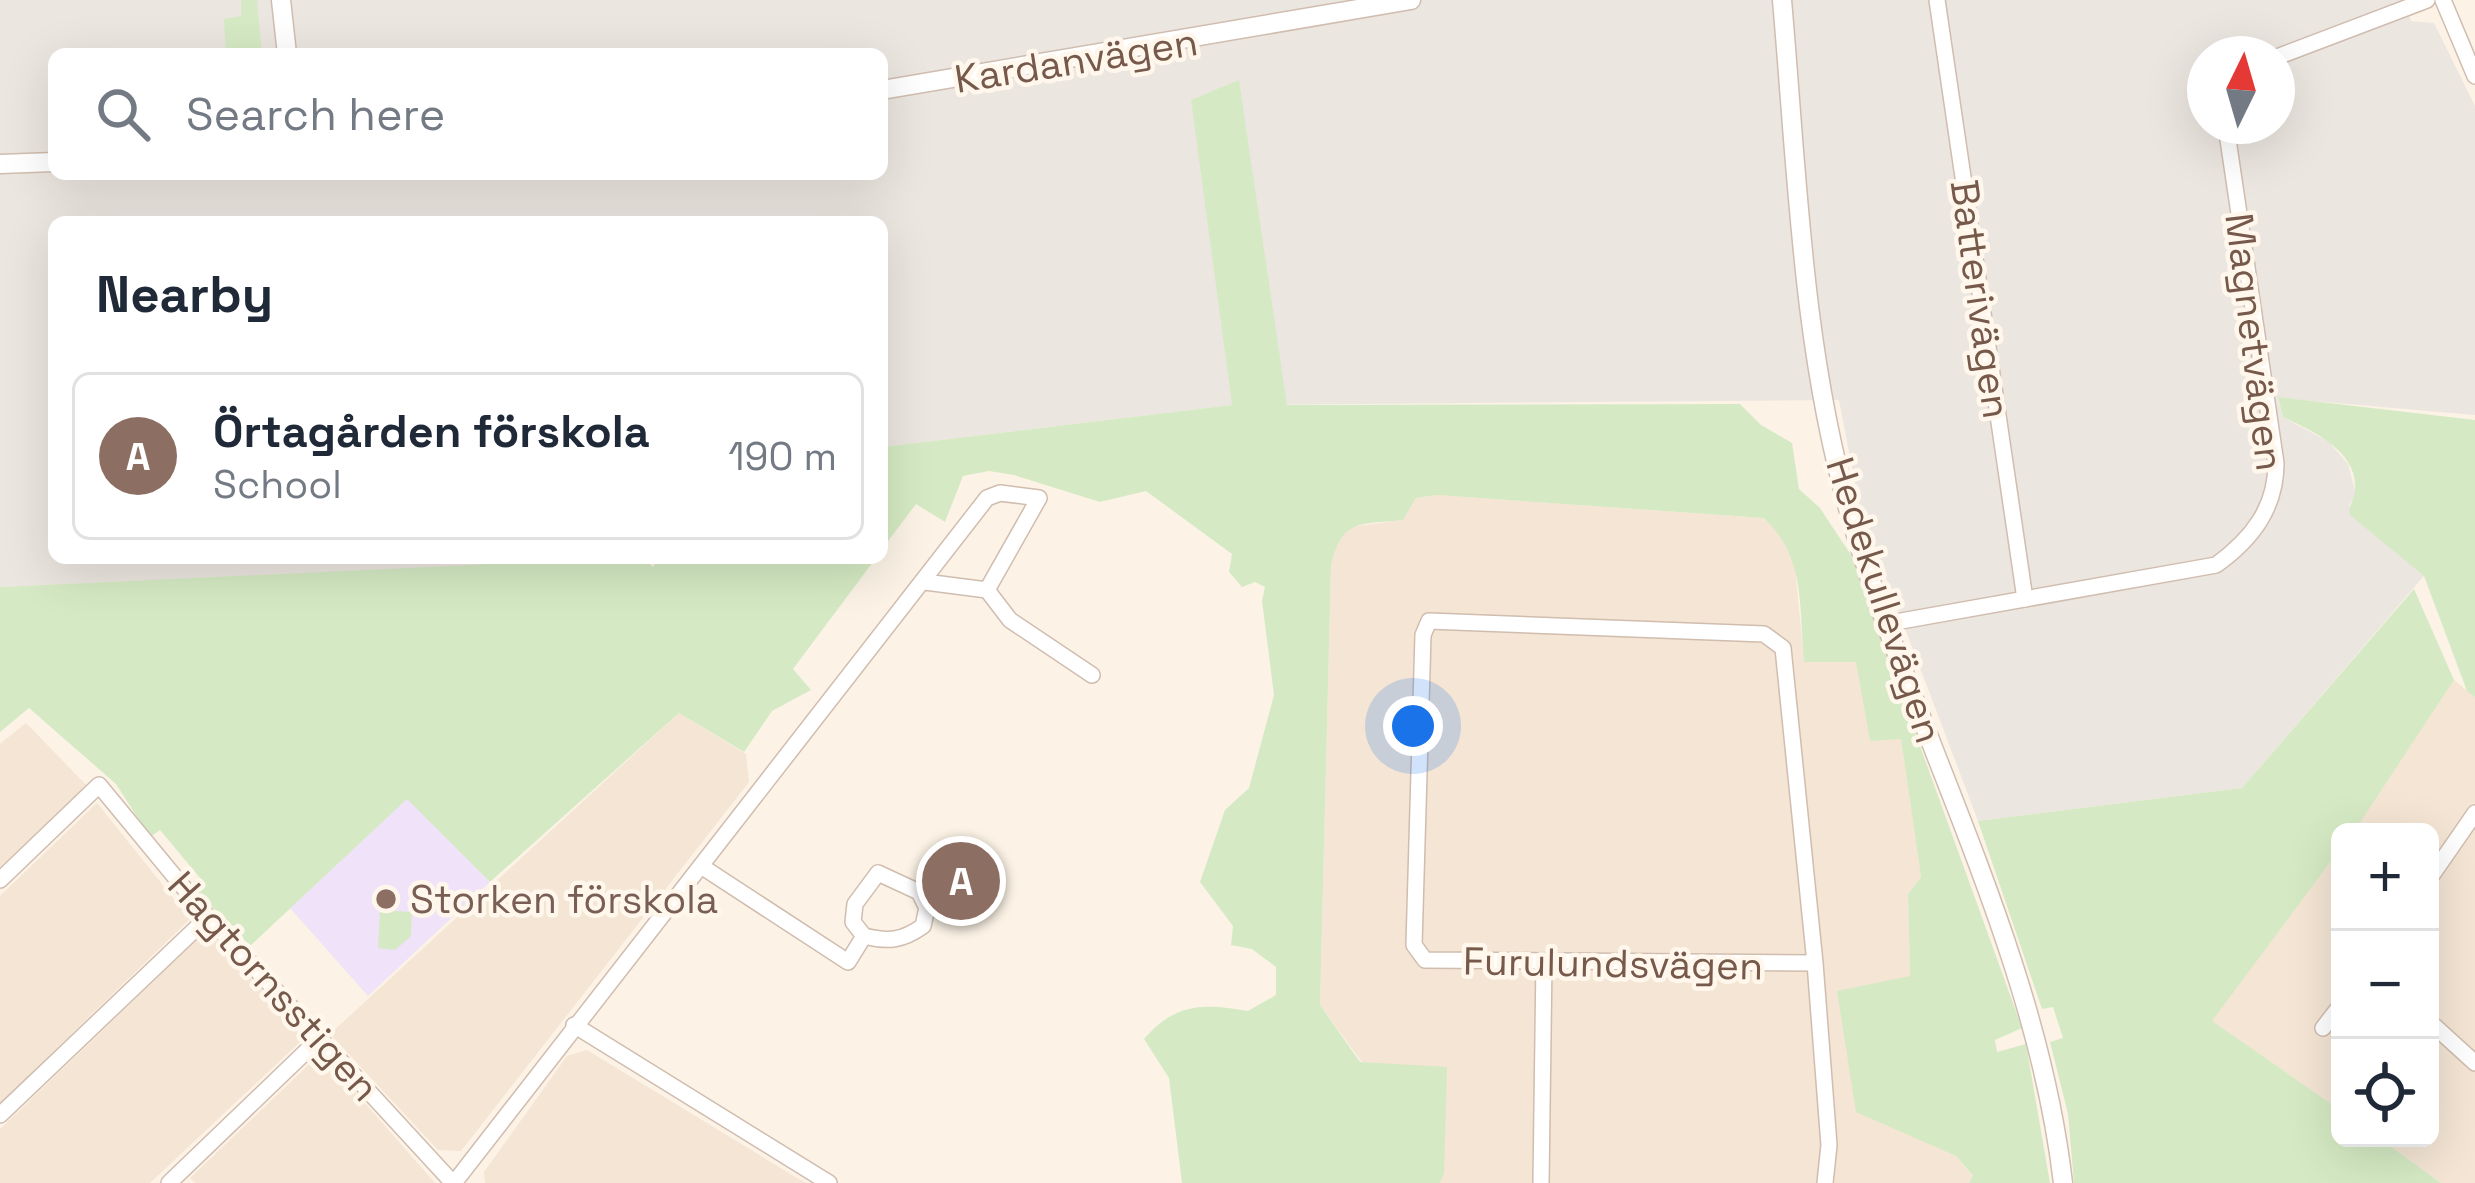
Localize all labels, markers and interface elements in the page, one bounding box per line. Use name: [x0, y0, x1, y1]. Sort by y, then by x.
street label: Kardanvägen: [951, 17, 1201, 104]
north arrow: [2187, 36, 2295, 144]
search box: [48, 48, 888, 180]
icon: search: [90, 81, 156, 147]
text: Search here: [186, 86, 445, 143]
street label: Batterivägen: [1940, 177, 2021, 422]
street label: Magnetvägen: [2214, 210, 2295, 474]
text: Nearby: [96, 262, 273, 327]
text: Örtagården förskola: [213, 403, 650, 460]
text: A: [126, 432, 150, 481]
text: 190 m: [728, 432, 837, 481]
street label: Hedekullevägen: [1815, 451, 1954, 749]
text: School: [213, 460, 342, 509]
your location: [1383, 696, 1443, 756]
map controls: [2331, 823, 2439, 1147]
button: +: [2331, 823, 2439, 931]
pin: A: [922, 836, 1000, 926]
street label: Hagtornsstigen: [158, 861, 390, 1111]
place label: Storken förskola: [410, 875, 718, 924]
marker: Storken förskola: [373, 886, 399, 912]
button: −: [2331, 931, 2439, 1039]
street label: Furulundsvägen: [1463, 936, 1763, 991]
button: locate: [2331, 1039, 2439, 1147]

